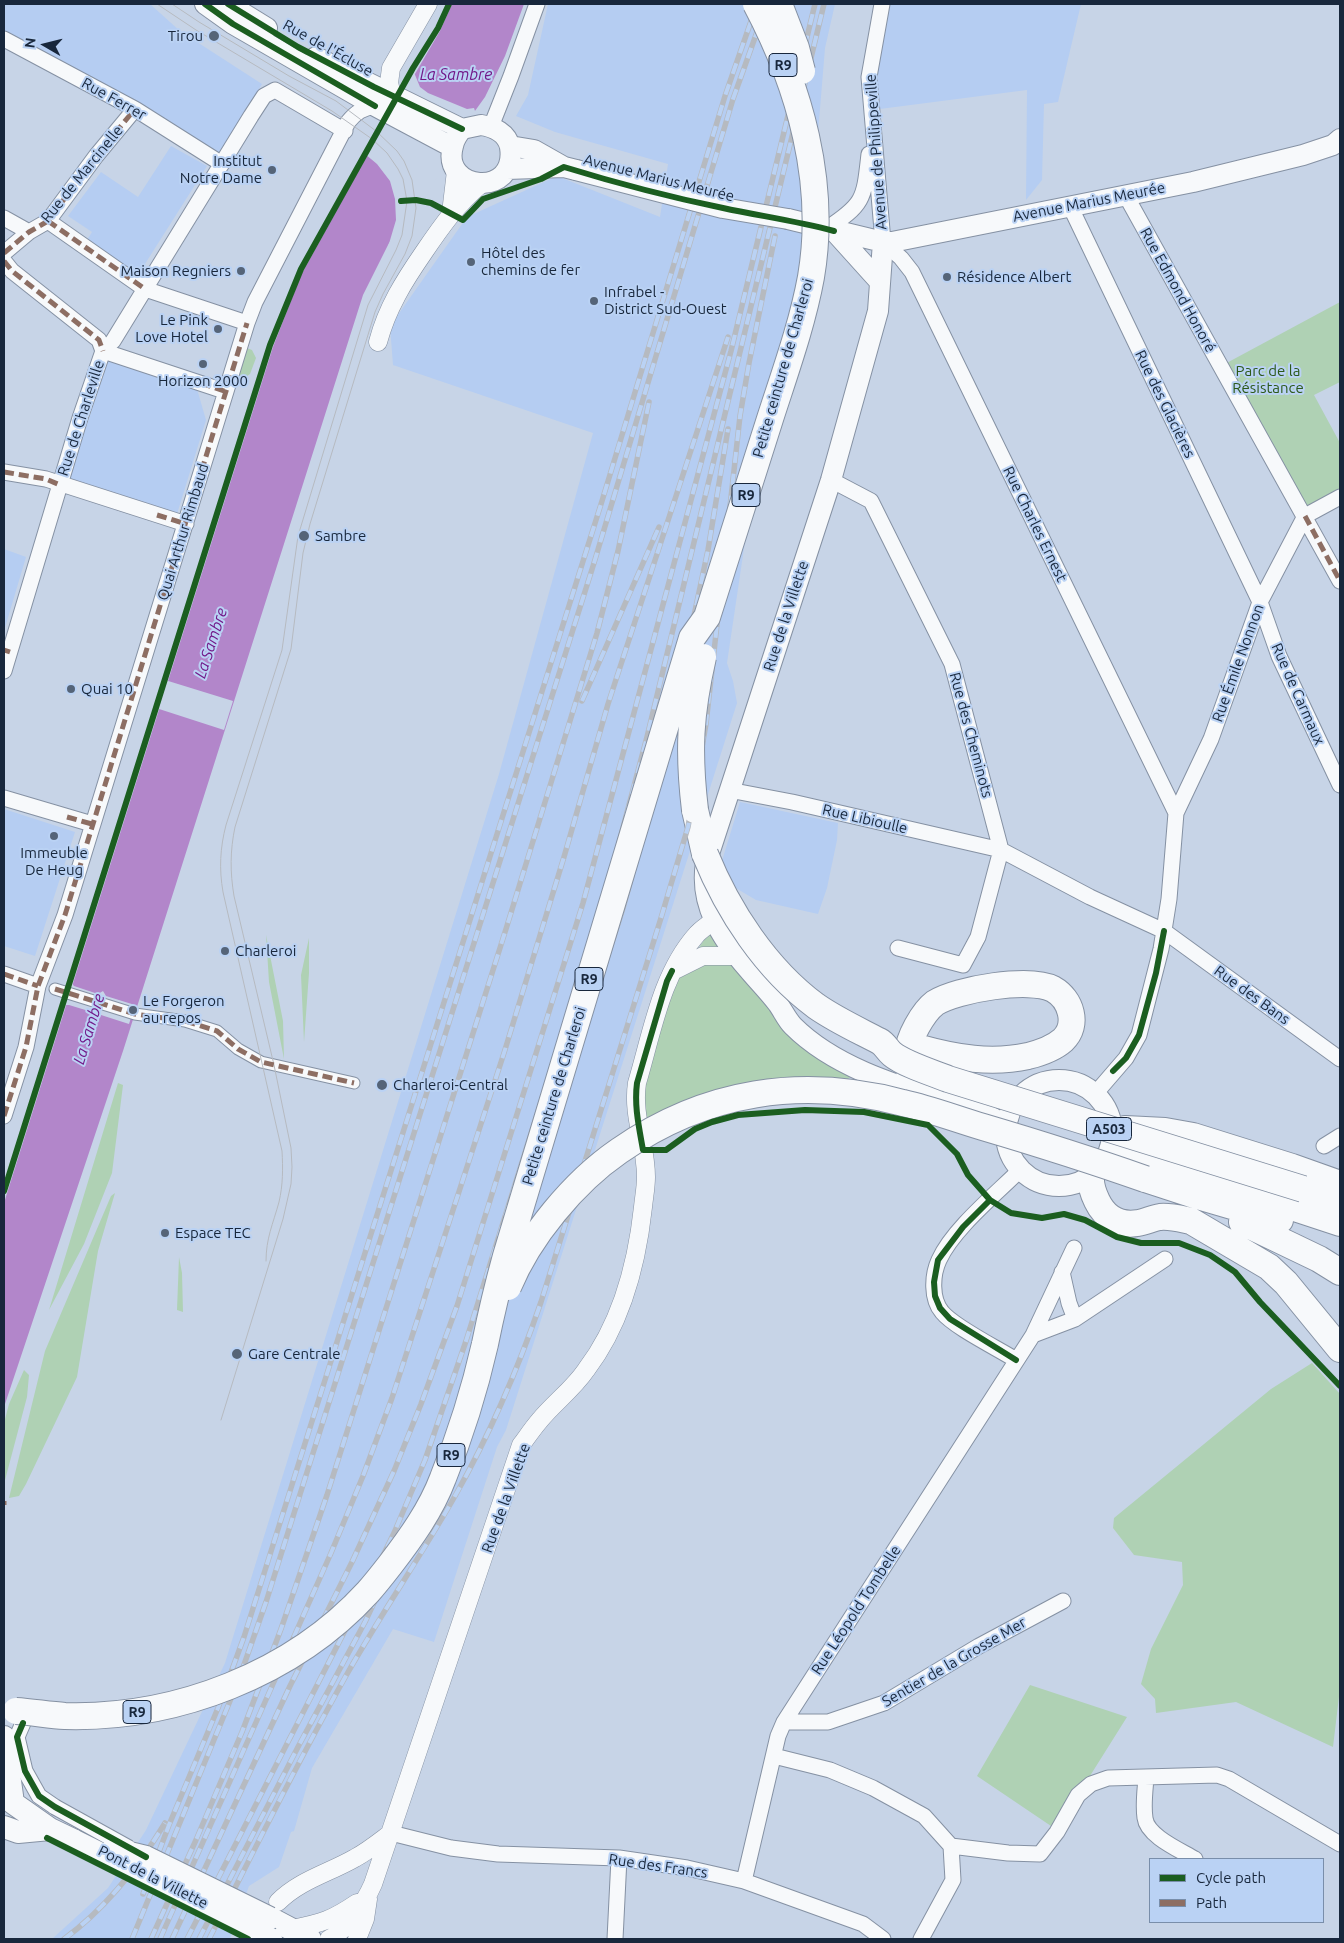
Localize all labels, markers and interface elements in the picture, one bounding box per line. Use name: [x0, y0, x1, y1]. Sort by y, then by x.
street label: Rue de l'Écluse: [280, 16, 376, 80]
north arrow: [20, 20, 70, 70]
place label: Tirou: [168, 27, 203, 45]
marker: Tirou: [207, 29, 221, 43]
text: N: [21, 37, 39, 49]
road number: R9: [769, 54, 797, 76]
water label: La Sambre: [420, 65, 492, 85]
street label: Avenue de Philippeville: [862, 73, 890, 231]
street label: Rue Ferrer: [79, 74, 149, 124]
street label: Rue de Marcinelle: [37, 122, 127, 226]
street label: Avenue Marius Meurée: [582, 151, 736, 205]
place label: Institut Notre Dame: [180, 152, 262, 187]
marker: Institut Notre Dame: [266, 164, 278, 176]
street label: Avenue Marius Meurée: [1011, 178, 1167, 226]
street label: Rue Edmond Honoré: [1136, 225, 1220, 355]
place label: Hôtel des chemins de fer: [481, 244, 580, 279]
marker: Hôtel des chemins de fer: [465, 256, 477, 268]
place label: Maison Regniers: [120, 262, 231, 280]
marker: Maison Regniers: [235, 265, 247, 277]
place label: Résidence Albert: [957, 268, 1071, 286]
marker: Résidence Albert: [941, 271, 953, 283]
street label: Petite ceinture de Charleroi: [749, 276, 817, 460]
place label: Infrabel - District Sud-Ouest: [604, 283, 727, 318]
marker: Infrabel - District Sud-Ouest: [588, 295, 600, 307]
place label: Le Pink Love Hotel: [135, 311, 208, 346]
marker: Le Pink Love Hotel: [212, 323, 224, 335]
street label: Rue des Glacières: [1131, 347, 1199, 461]
street label: Rue de Charleville: [54, 358, 108, 478]
marker: Horizon 2000: [197, 358, 209, 370]
park label: Parc de la Résistance: [1232, 362, 1304, 397]
place label: Horizon 2000: [158, 372, 248, 390]
street label: Quai Arthur Rimbaud: [154, 461, 212, 603]
street label: Rue Charles Ernest: [999, 463, 1071, 585]
road number: R9: [732, 484, 760, 506]
place label: Sambre: [315, 527, 366, 545]
marker: Sambre: [297, 529, 311, 543]
street label: Rue de la Villette: [760, 559, 812, 673]
street label: Rue Émile Nonnon: [1208, 602, 1268, 724]
water label: La Sambre: [191, 606, 231, 680]
street label: Rue de Carmaux: [1268, 640, 1328, 748]
street label: Rue des Cheminots: [946, 670, 996, 800]
place label: Quai 10: [81, 680, 133, 698]
marker: Quai 10: [65, 683, 77, 695]
street label: Rue Libioulle: [821, 800, 909, 838]
marker: Immeuble De Heug: [48, 830, 60, 842]
place label: Immeuble De Heug: [20, 844, 88, 879]
place label: Charleroi: [235, 942, 296, 960]
marker: Charleroi: [219, 945, 231, 957]
street label: Rue des Bans: [1211, 962, 1293, 1028]
road number: R9: [575, 968, 603, 991]
water label: La Sambre: [69, 991, 109, 1067]
place label: Le Forgeron au repos: [143, 992, 225, 1027]
marker: Le Forgeron au repos: [127, 1004, 139, 1016]
street label: Petite ceinture de Charleroi: [518, 1005, 590, 1187]
place label: Charleroi-Central: [393, 1076, 508, 1094]
marker: Charleroi-Central: [375, 1078, 389, 1092]
road number: A503: [1086, 1118, 1132, 1140]
place label: Espace TEC: [175, 1224, 251, 1242]
marker: Espace TEC: [159, 1227, 171, 1239]
place label: Gare Centrale: [248, 1345, 341, 1363]
marker: Gare Centrale: [230, 1347, 244, 1361]
street label: Rue de la Villette: [478, 1441, 534, 1555]
road number: R9: [437, 1444, 465, 1466]
street label: Rue Léopold Tombelle: [807, 1542, 905, 1678]
street label: Sentier de la Grosse Mer: [879, 1613, 1029, 1711]
road number: R9: [123, 1700, 151, 1724]
street label: Pont de la Villette: [95, 1842, 211, 1912]
street label: Rue des Francs: [607, 1850, 709, 1882]
legend: [1149, 1858, 1324, 1923]
text: Cycle path: [1196, 1869, 1266, 1886]
text: Path: [1196, 1894, 1227, 1911]

